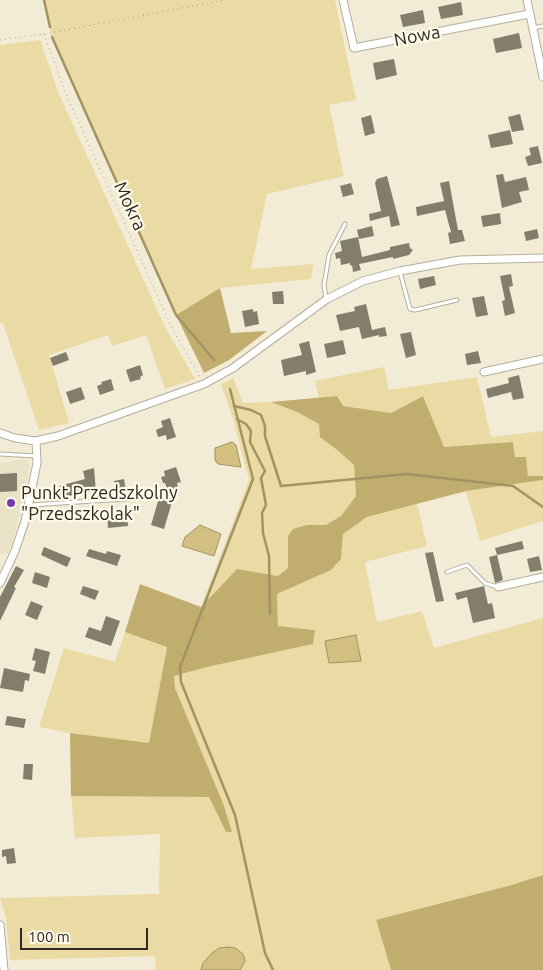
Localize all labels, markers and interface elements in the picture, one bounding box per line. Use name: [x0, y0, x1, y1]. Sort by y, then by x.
street label: Nowa: [392, 21, 442, 51]
street label: Mokra: [109, 178, 151, 234]
place label: Punkt Przedszkolny "Przedszkolak": [21, 482, 178, 524]
marker: Punkt Przedszkolny "Przedszkolak": [5, 497, 17, 509]
scale bar: [22, 918, 150, 950]
text: 100 m: [28, 928, 70, 945]

